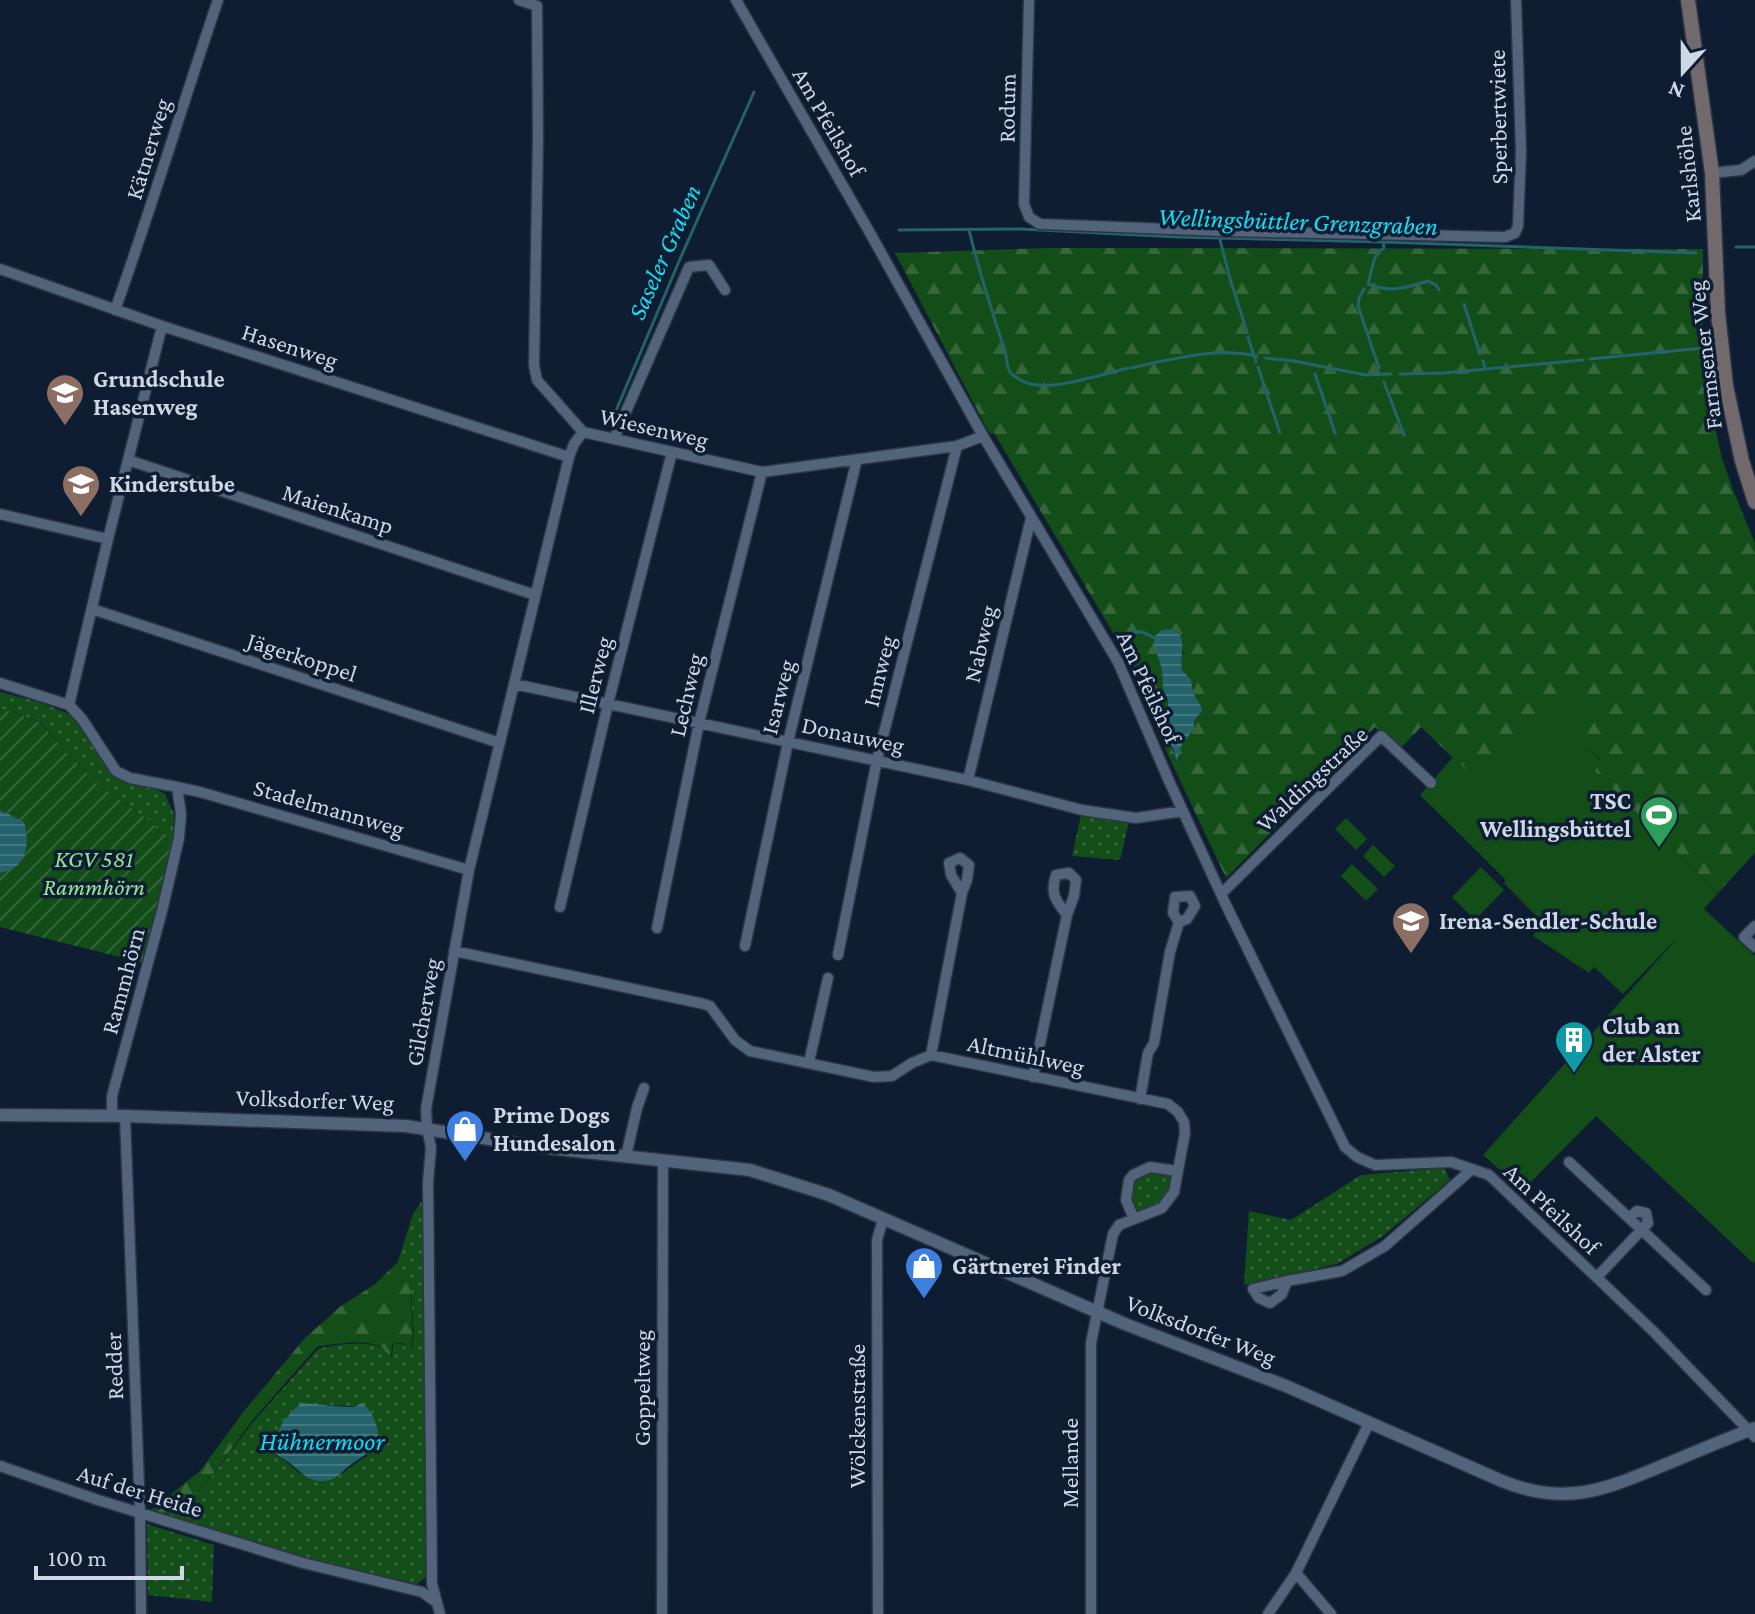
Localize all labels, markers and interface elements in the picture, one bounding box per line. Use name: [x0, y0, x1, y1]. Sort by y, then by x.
north arrow: [1643, 32, 1723, 112]
street label: Sperbertwiete: [1483, 49, 1512, 185]
street label: Am Pfeilshof: [788, 63, 872, 182]
street label: Rodum: [992, 73, 1021, 143]
text: N: [1665, 76, 1687, 105]
street label: Kätnerweg: [119, 95, 176, 203]
street label: Karlshöhe: [1669, 124, 1706, 224]
water label: Saseler Graben: [622, 180, 707, 324]
water label: Wellingsbüttler Grenzgraben: [1158, 202, 1438, 241]
street label: Farmsener Weg: [1682, 279, 1727, 431]
street label: Hasenweg: [239, 317, 342, 374]
place label: Grundschule Hasenweg: [93, 365, 225, 420]
school or university icon: Grundschule Hasenweg: [44, 372, 86, 427]
street label: Wiesenweg: [597, 402, 712, 453]
school or university icon: Kinderstube: [60, 463, 102, 518]
place label: Kinderstube: [109, 470, 235, 497]
street label: Maienkamp: [279, 478, 397, 539]
street label: Nabweg: [958, 602, 1002, 685]
street label: Jägerkoppel: [242, 625, 360, 687]
street label: Am Pfeilshof: [1112, 626, 1188, 749]
street label: Innweg: [857, 632, 900, 709]
street label: Illerweg: [572, 633, 617, 716]
street label: Lechweg: [663, 650, 708, 739]
street label: Isarweg: [755, 656, 800, 737]
street label: Donauweg: [799, 710, 907, 759]
street label: Waldingstraße: [1250, 720, 1373, 837]
street label: Stadelmannweg: [251, 773, 408, 842]
place label: TSC Wellingsbüttel: [1479, 787, 1631, 842]
sports icon: TSC Wellingsbüttel: [1638, 794, 1680, 849]
park label: KGV 581 Rammhörn: [43, 845, 145, 900]
school or university icon: Irena-Sendler-Schule: [1390, 900, 1432, 955]
place label: Irena-Sendler-Schule: [1439, 907, 1657, 934]
street label: Rammhörn: [95, 925, 150, 1037]
street label: Gilcherweg: [400, 955, 445, 1068]
place label: Club an der Alster: [1602, 1012, 1701, 1067]
building icon: Club an der Alster: [1553, 1019, 1595, 1074]
street label: Altmühlweg: [965, 1029, 1087, 1080]
street label: Volksdorfer Weg: [235, 1083, 395, 1116]
place label: Prime Dogs Hundesalon: [493, 1101, 616, 1156]
shop icon: Prime Dogs Hundesalon: [444, 1108, 486, 1163]
street label: Am Pfeilshof: [1499, 1158, 1607, 1261]
shop icon: Gärtnerei Finder: [903, 1245, 945, 1300]
place label: Gärtnerei Finder: [952, 1252, 1121, 1279]
street label: Volksdorfer Weg: [1122, 1289, 1280, 1371]
street label: Goppeltweg: [628, 1329, 655, 1446]
street label: Redder: [99, 1331, 128, 1400]
street label: Wölckenstraße: [843, 1344, 870, 1488]
street label: Mellande: [1056, 1418, 1083, 1508]
water label: Hühnermoor: [260, 1427, 385, 1456]
street label: Auf der Heide: [74, 1459, 206, 1522]
scale bar: [36, 1530, 182, 1580]
text: 100 m: [48, 1544, 107, 1571]

